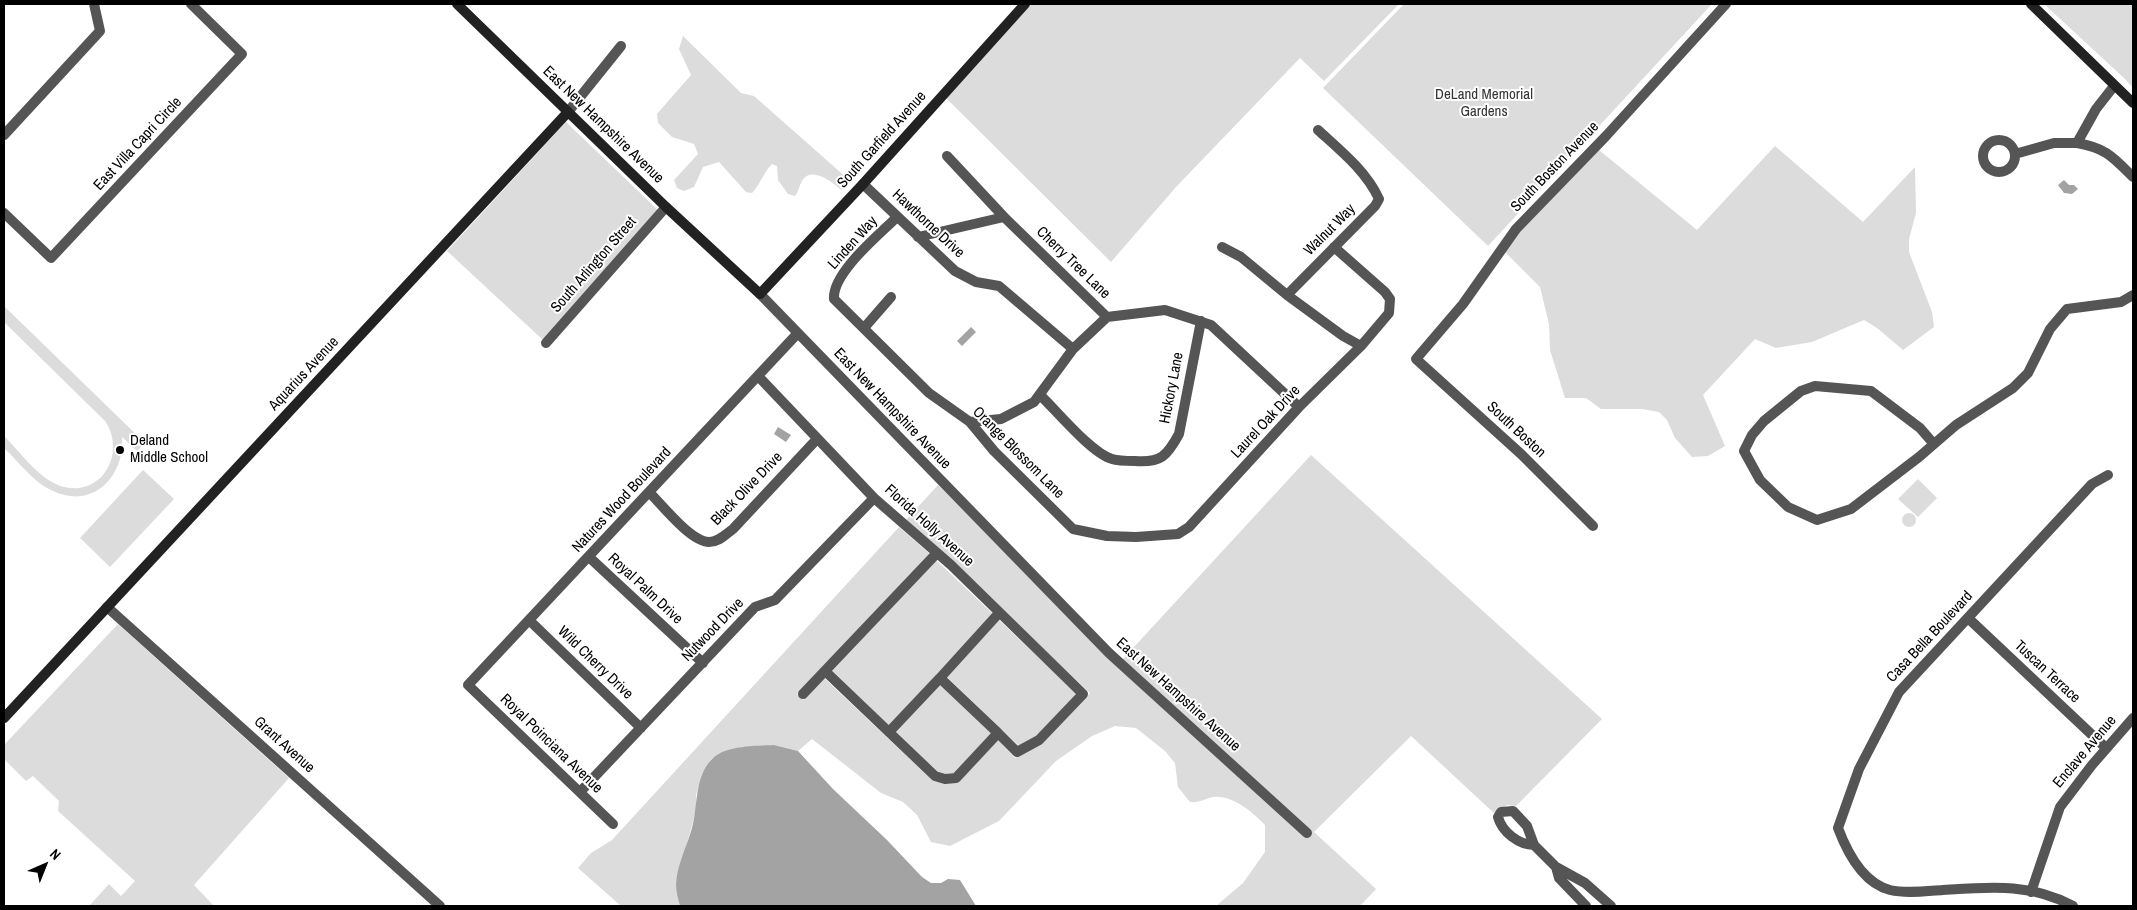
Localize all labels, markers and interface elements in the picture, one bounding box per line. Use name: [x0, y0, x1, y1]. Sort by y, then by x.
street label: East New Hampshire Avenue: [539, 63, 667, 187]
park label: DeLand Memorial Gardens: [1435, 86, 1533, 121]
street label: South Garfield Avenue: [834, 88, 930, 192]
street label: East Villa Capri Circle: [90, 94, 186, 194]
street label: South Boston Avenue: [1507, 118, 1603, 216]
street label: Hawthorne Drive: [888, 186, 968, 262]
street label: Walnut Way: [1301, 201, 1359, 259]
street label: South Arlington Street: [548, 213, 640, 317]
street label: Linden Way: [825, 213, 881, 273]
street label: Cherry Tree Lane: [1032, 223, 1114, 303]
street label: Aquarius Avenue: [265, 333, 343, 415]
street label: East New Hampshire Avenue: [830, 345, 954, 473]
street label: Hickory Lane: [1156, 351, 1188, 425]
street label: Laurel Oak Drive: [1228, 382, 1304, 462]
street label: South Boston: [1483, 398, 1549, 462]
street label: Orange Blossom Lane: [968, 403, 1068, 503]
place label: Deland Middle School: [130, 432, 208, 467]
marker: Deland Middle School: [114, 444, 126, 456]
street label: Natures Wood Boulevard: [569, 444, 675, 556]
street label: Black Olive Drive: [708, 449, 786, 529]
street label: Florida Holly Avenue: [881, 481, 977, 571]
street label: Royal Palm Drive: [604, 550, 686, 628]
street label: Casa Bella Boulevard: [1883, 588, 1977, 686]
street label: Nutwood Drive: [678, 594, 748, 666]
street label: Wild Cherry Drive: [554, 623, 636, 703]
street label: East New Hampshire Avenue: [1112, 634, 1244, 756]
street label: Tuscan Terrace: [2010, 637, 2084, 707]
street label: Royal Poinciana Avenue: [496, 691, 606, 797]
street label: Enclave Avenue: [2050, 712, 2120, 792]
street label: Grant Avenue: [250, 713, 318, 777]
north arrow: [20, 840, 70, 890]
text: N: [46, 845, 65, 864]

